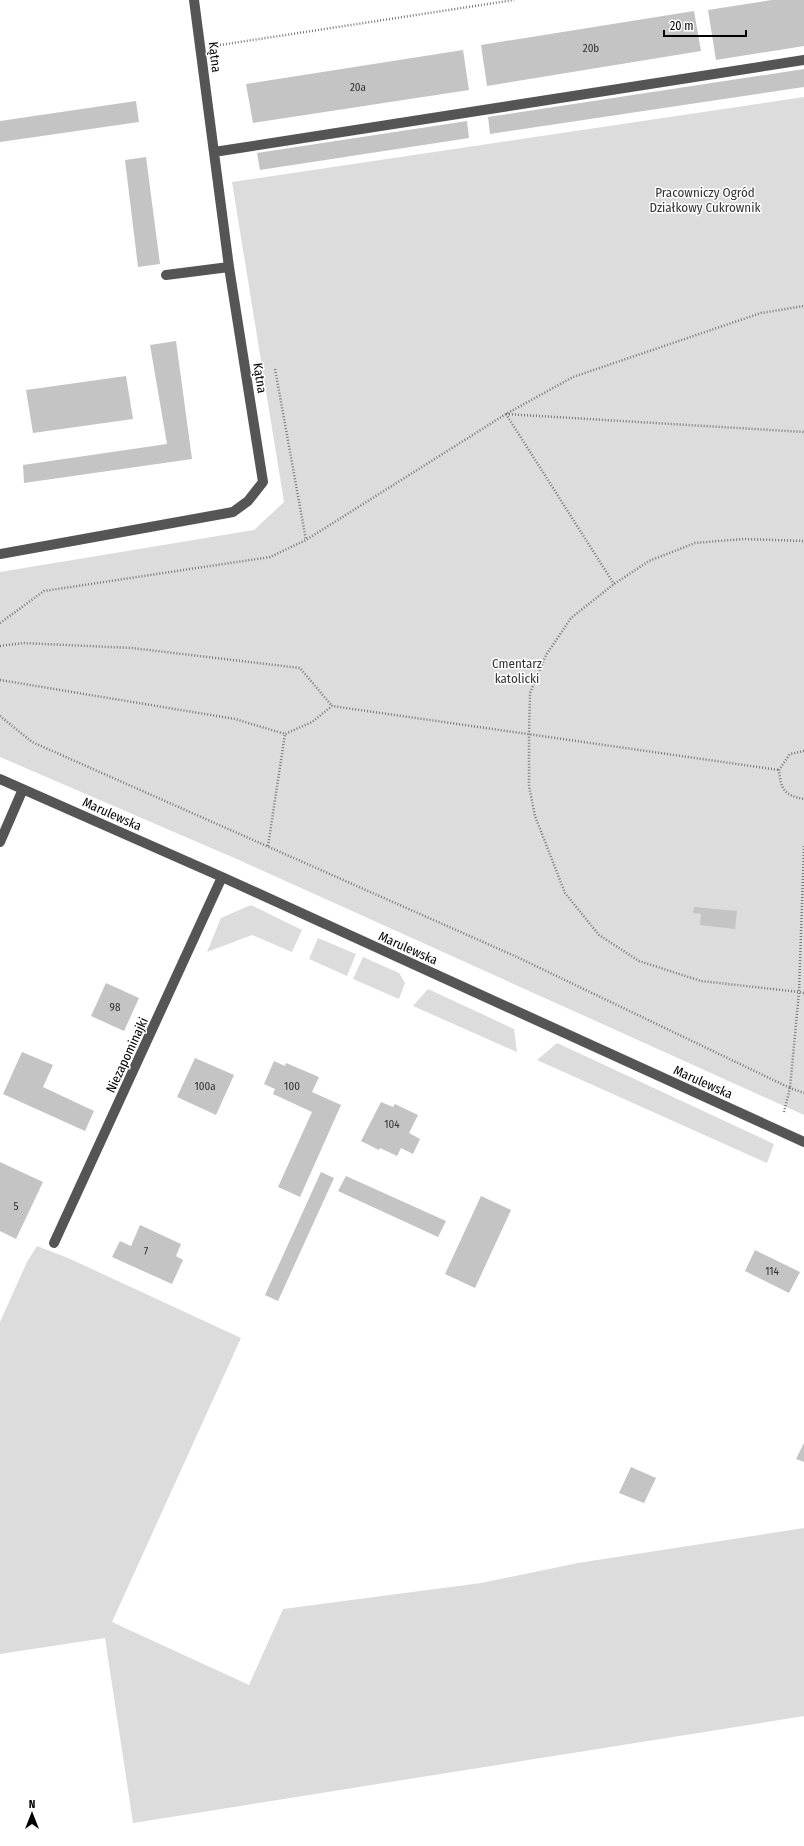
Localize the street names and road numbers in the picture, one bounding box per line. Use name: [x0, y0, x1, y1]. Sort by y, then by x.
street label: Kątna: [206, 41, 224, 73]
street label: Kątna: [250, 362, 270, 394]
street label: Marulewska: [80, 794, 144, 834]
street label: Marulewska: [376, 928, 440, 968]
street label: Niezapominajki: [103, 1015, 151, 1095]
street label: Marulewska: [671, 1062, 735, 1102]

